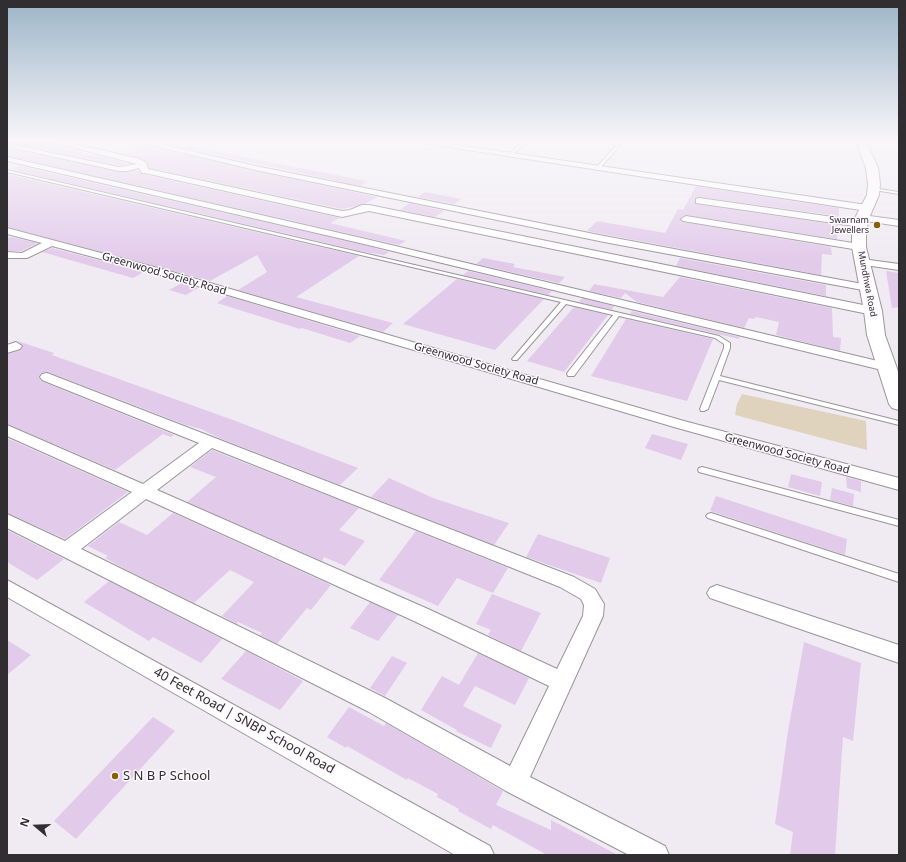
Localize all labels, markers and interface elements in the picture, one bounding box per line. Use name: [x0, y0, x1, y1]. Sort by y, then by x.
place label: Swarnam Jewellers: [829, 215, 869, 236]
marker: Swarnam Jewellers: [872, 220, 882, 230]
street label: Greenwood Society Road: [100, 250, 228, 298]
street label: Mundhwa Road: [855, 250, 879, 318]
street label: Greenwood Society Road: [412, 340, 540, 388]
street label: Greenwood Society Road: [723, 431, 851, 477]
street label: 40 Feet Road | SNBP School Road: [151, 665, 337, 777]
place label: S N B P School: [123, 768, 210, 784]
marker: S N B P School: [110, 771, 120, 781]
north arrow: [16, 806, 56, 846]
text: N: [16, 815, 33, 829]

